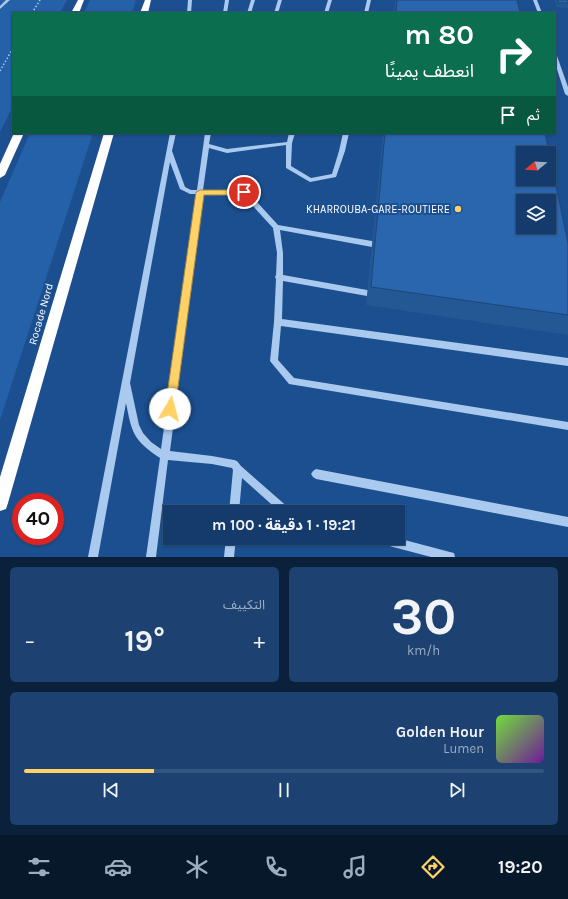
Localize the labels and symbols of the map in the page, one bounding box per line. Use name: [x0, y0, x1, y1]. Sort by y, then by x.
north arrow: [516, 146, 556, 186]
pin: [227, 175, 261, 209]
place label: KHARROUBA-GARE-ROUTIERE: [306, 203, 450, 216]
marker: KHARROUBA-GARE-ROUTIERE: [453, 204, 463, 214]
street label: Rocade Nord: [26, 282, 56, 346]
position arrow: [149, 388, 191, 430]
speed limit sign: 40: [12, 493, 64, 545]

